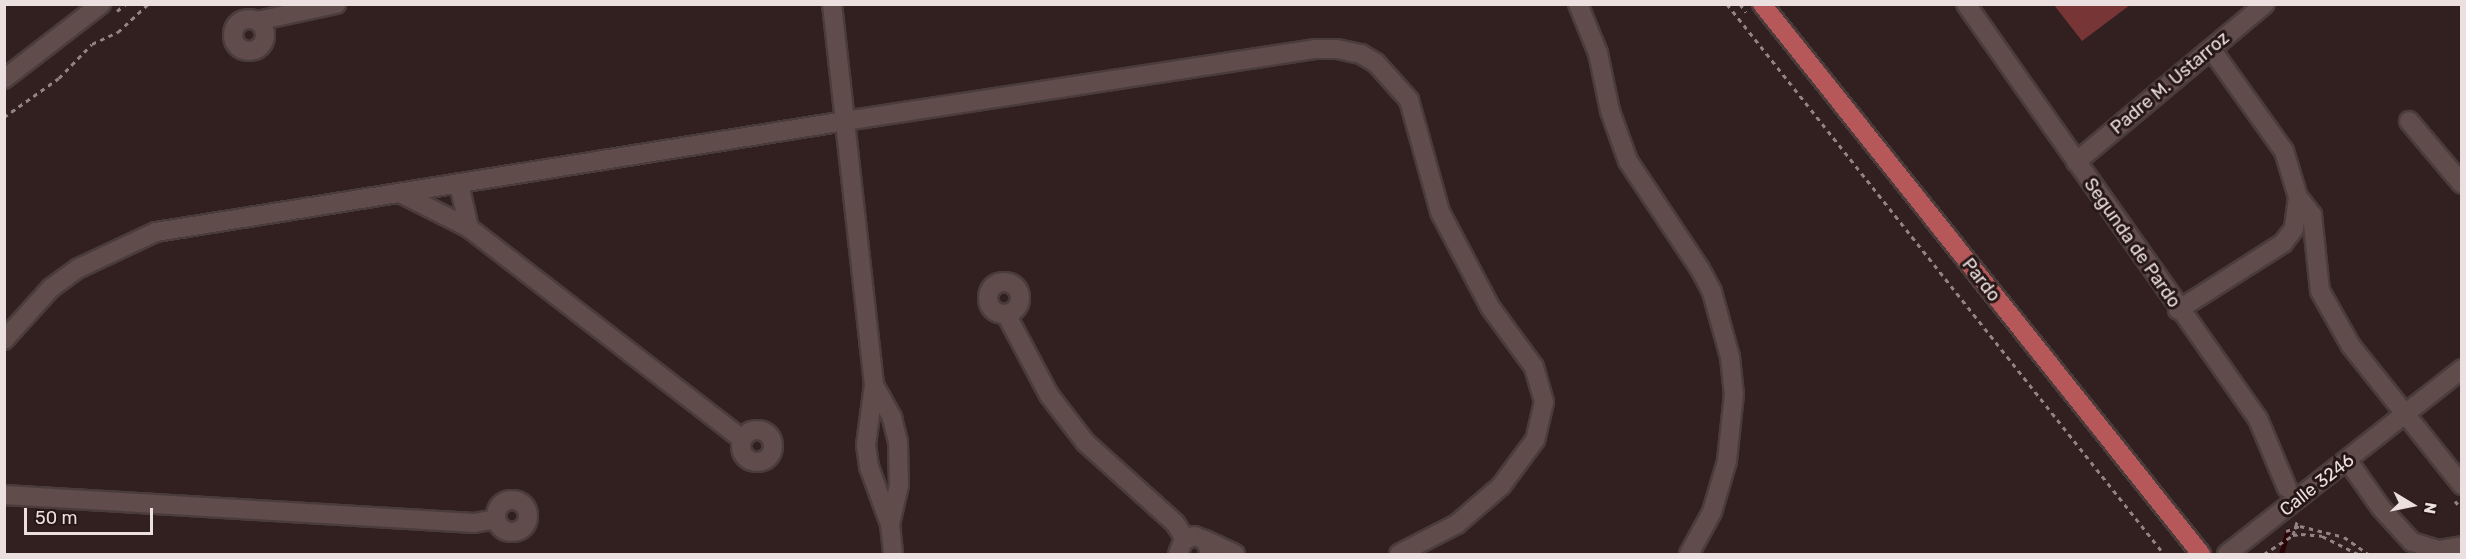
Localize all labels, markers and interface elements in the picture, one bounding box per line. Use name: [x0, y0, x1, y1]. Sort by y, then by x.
street label: Padre M. Ustarroz: [2106, 27, 2234, 139]
street label: Segunda de Pardo: [2079, 174, 2185, 312]
street label: Pardo: [1957, 254, 2005, 306]
street label: Calle 3246: [2276, 449, 2358, 521]
north arrow: [2382, 475, 2442, 535]
scale bar: [27, 496, 156, 534]
text: N: [2420, 501, 2441, 516]
text: 50 m: [35, 507, 78, 529]

